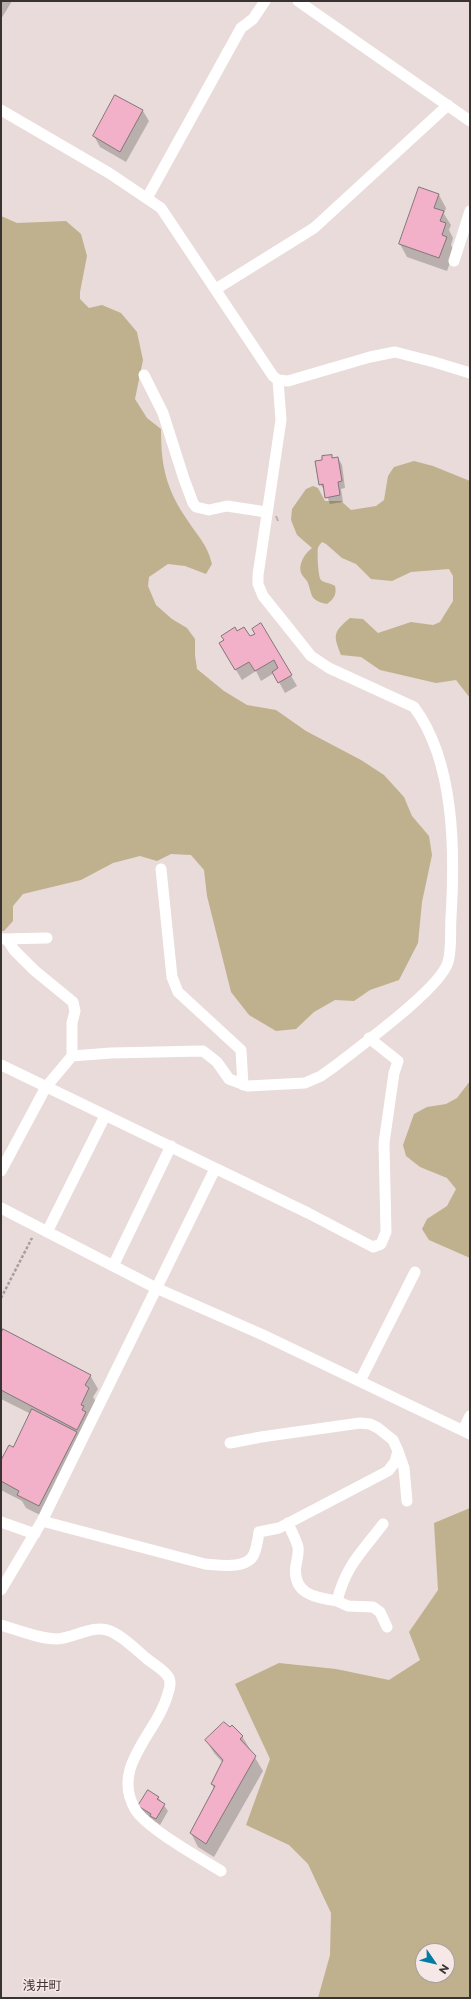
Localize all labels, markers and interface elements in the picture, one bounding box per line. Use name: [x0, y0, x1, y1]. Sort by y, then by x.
north arrow: [415, 1943, 455, 1983]
text: N: [436, 1962, 452, 1977]
district label: 浅井町: [23, 1978, 61, 1994]

